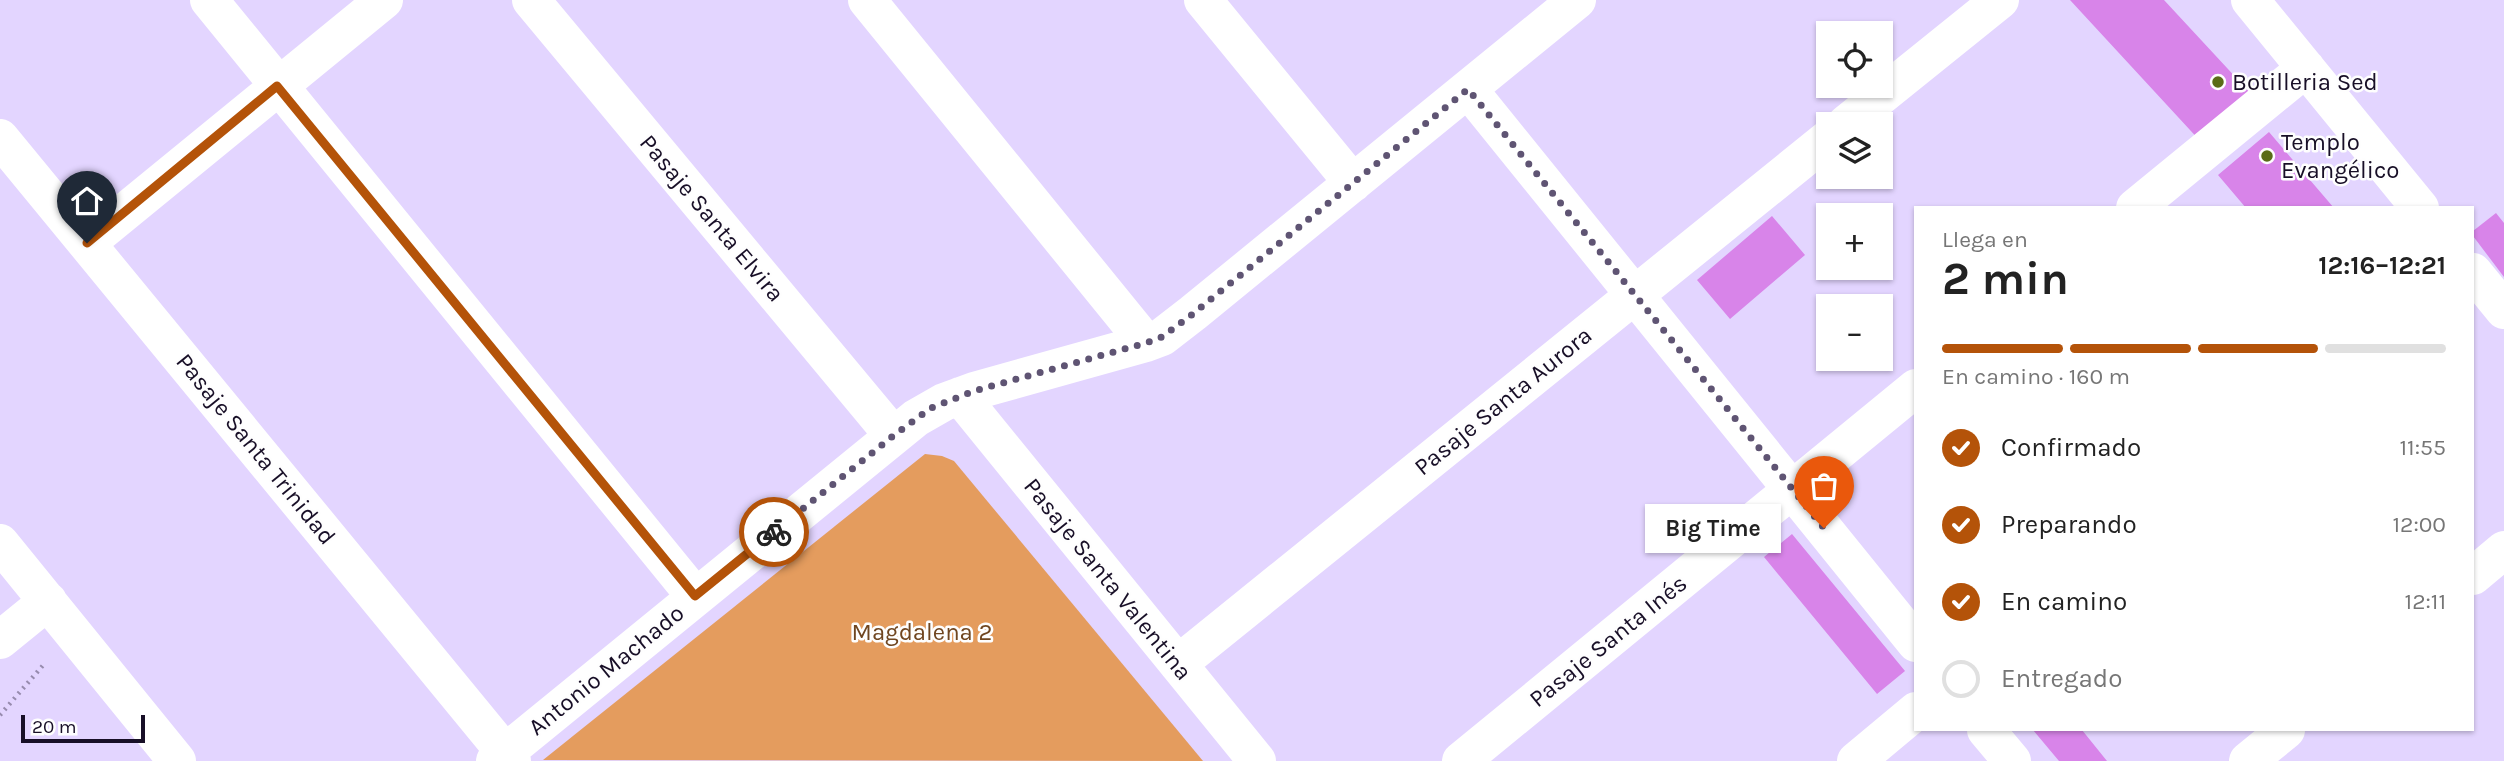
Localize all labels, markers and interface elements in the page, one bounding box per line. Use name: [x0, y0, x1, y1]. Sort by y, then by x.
map controls: [1816, 21, 1893, 371]
button: locate: [1816, 21, 1893, 98]
place label: Botilleria Sed: [2232, 68, 2378, 96]
marker: Botilleria Sed: [2210, 74, 2226, 90]
button: layers: [1816, 112, 1893, 189]
place label: Templo Evangélico: [2281, 128, 2400, 184]
street label: Pasaje Santa Elvira: [634, 129, 790, 307]
marker: Templo Evangélico: [2259, 148, 2275, 164]
pin: [57, 171, 117, 243]
icon: home: [68, 182, 106, 220]
button: +: [1816, 203, 1893, 280]
text: Llega en: [1942, 226, 2028, 253]
text: 12:16–12:21: [2318, 250, 2446, 281]
text: 2 min: [1942, 252, 2069, 306]
button: −: [1816, 294, 1893, 371]
street label: Pasaje Santa Aurora: [1409, 321, 1597, 481]
street label: Pasaje Santa Trinidad: [170, 348, 342, 550]
text: En camino · 160 m: [1942, 363, 2130, 390]
icon: check: [1942, 429, 1980, 467]
text: Confirmado: [2001, 432, 2141, 463]
text: 11:55: [2400, 434, 2446, 461]
pin: [1794, 456, 1854, 528]
icon: bag: [1805, 467, 1843, 505]
street label: Pasaje Santa Valentina: [1018, 473, 1198, 685]
courier: [739, 497, 809, 567]
callout: Big Time: [1646, 504, 1782, 552]
icon: check: [1942, 506, 1980, 544]
text: Preparando: [2001, 509, 2137, 540]
text: 12:00: [2392, 511, 2446, 538]
icon: bike: [755, 513, 793, 551]
text: Big Time: [1665, 515, 1761, 542]
street label: Pasaje Santa Inés: [1524, 569, 1692, 713]
icon: check: [1942, 583, 1980, 621]
text: En camino: [2001, 586, 2127, 617]
text: 12:11: [2405, 588, 2446, 615]
street label: Antonio Machado: [523, 599, 689, 741]
park label: Magdalena 2: [852, 618, 992, 646]
text: Entregado: [2001, 663, 2122, 694]
scale bar: [21, 712, 145, 744]
text: 20 m: [32, 716, 77, 738]

